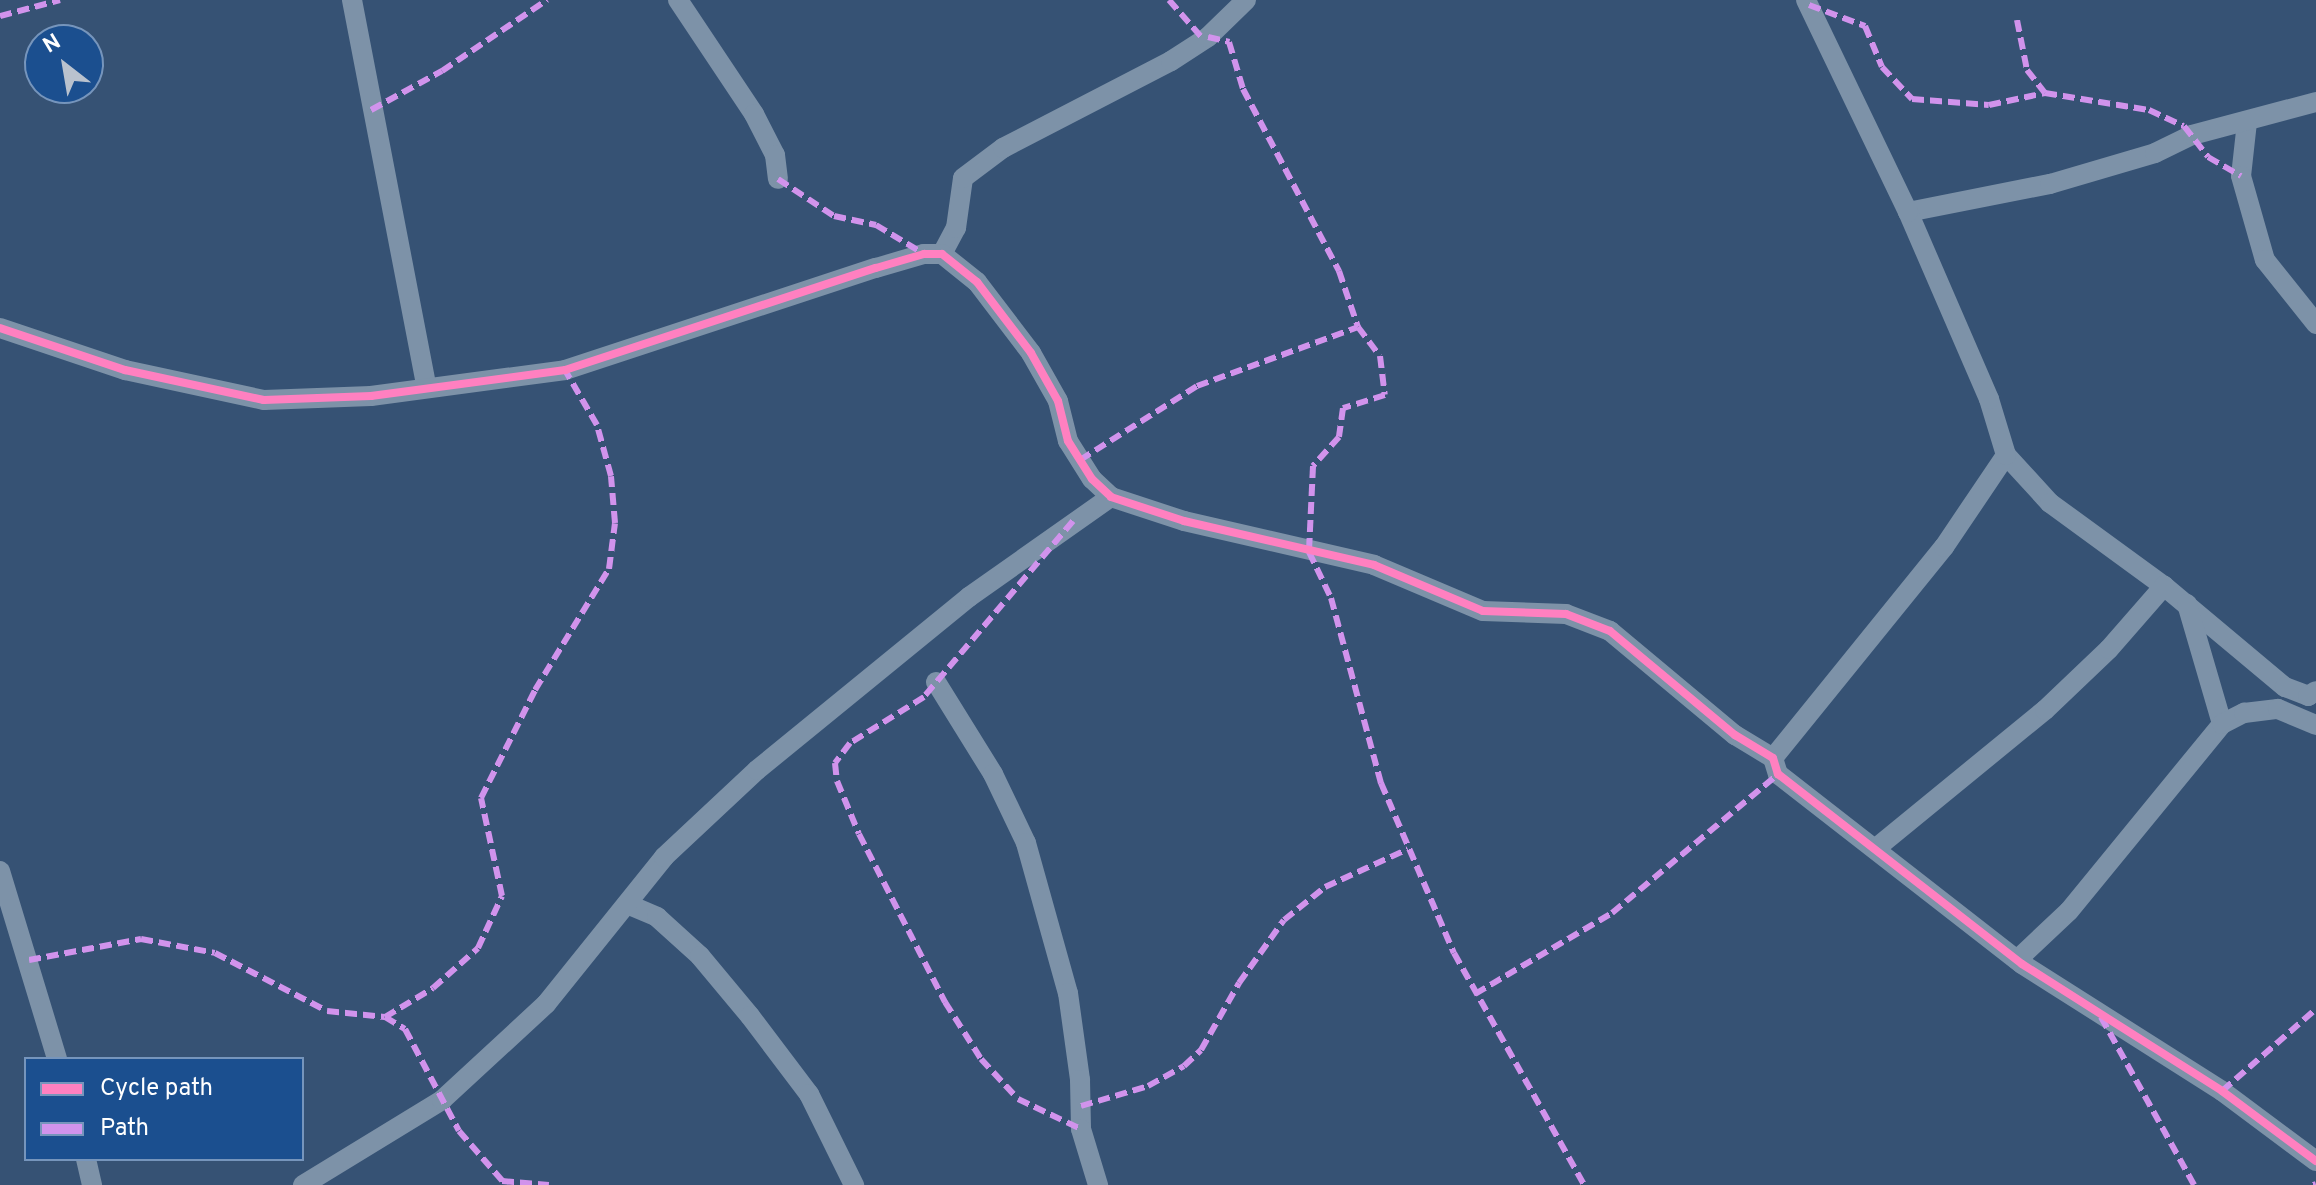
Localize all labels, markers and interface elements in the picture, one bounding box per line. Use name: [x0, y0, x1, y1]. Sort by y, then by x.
north arrow: [24, 24, 104, 104]
text: N: [39, 29, 66, 60]
legend: [24, 1057, 304, 1161]
text: Cycle path: [100, 1074, 213, 1104]
text: Path: [100, 1114, 149, 1144]

